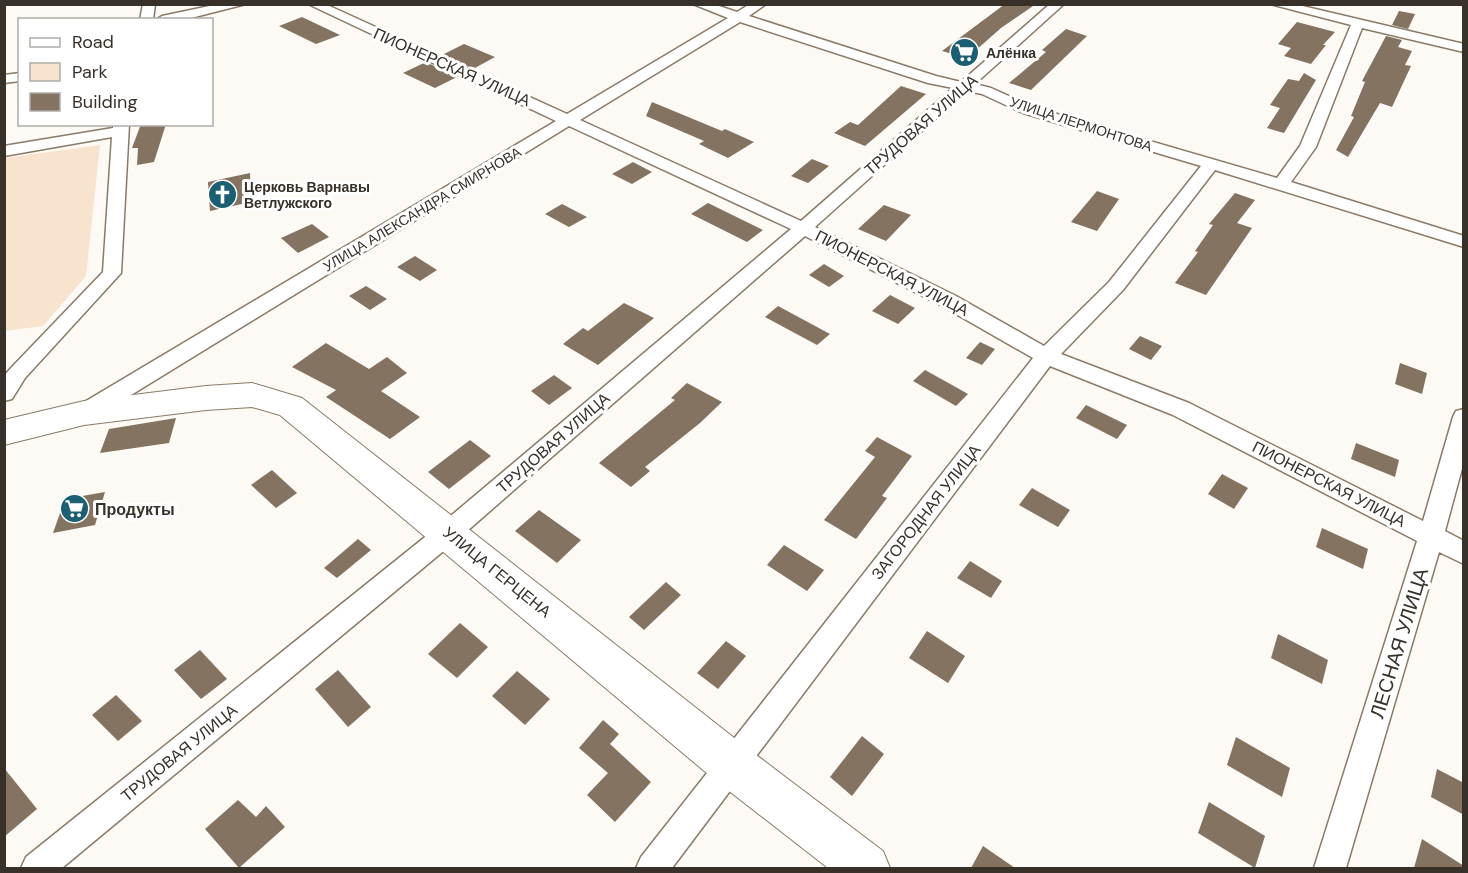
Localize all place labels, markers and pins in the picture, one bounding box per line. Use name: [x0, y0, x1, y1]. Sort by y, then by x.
supermarket icon: Алёнка: [949, 37, 981, 69]
place label: Алёнка: [986, 44, 1036, 62]
place label: Церковь Варнавы Ветлужского: [244, 178, 370, 212]
church icon: Церковь Варнавы Ветлужского: [207, 179, 239, 211]
supermarket icon: Продукты: [58, 493, 90, 525]
place label: Продукты: [95, 499, 175, 520]

